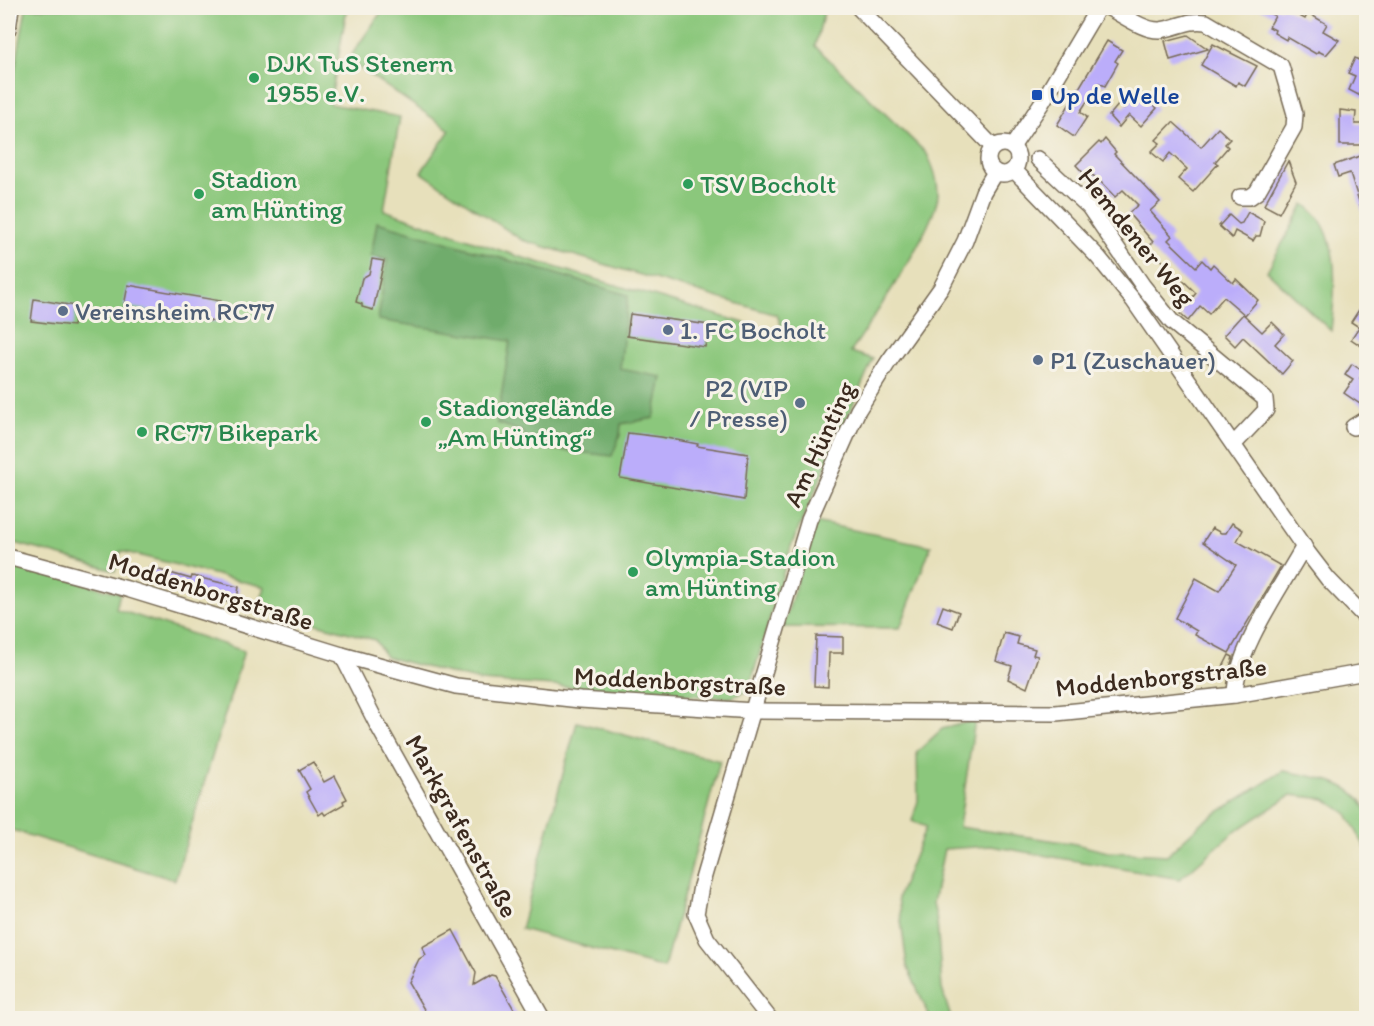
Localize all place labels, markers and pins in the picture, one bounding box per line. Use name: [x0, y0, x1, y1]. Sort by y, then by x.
place label: DJK TuS Stenern 1955 e.V.: [266, 47, 454, 109]
marker: DJK TuS Stenern 1955 e.V.: [247, 71, 261, 85]
place label: Up de Welle: [1049, 79, 1180, 111]
marker: Up de Welle: [1030, 88, 1044, 102]
place label: Stadion am Hünting: [211, 163, 344, 225]
place label: TSV Bocholt: [700, 168, 837, 200]
marker: TSV Bocholt: [681, 177, 695, 191]
marker: Stadion am Hünting: [192, 187, 206, 201]
place label: Vereinsheim RC77: [75, 295, 275, 327]
marker: Vereinsheim RC77: [56, 304, 70, 318]
place label: 1. FC Bocholt: [680, 314, 827, 346]
marker: 1. FC Bocholt: [661, 323, 675, 337]
place label: P1 (Zuschauer): [1050, 344, 1216, 376]
marker: P1 (Zuschauer): [1031, 353, 1045, 367]
place label: P2 (VIP / Presse): [690, 372, 788, 434]
place label: Stadiongelände „Am Hünting“: [438, 391, 613, 453]
marker: P2 (VIP / Presse): [793, 396, 807, 410]
marker: Stadiongelände „Am Hünting“: [419, 415, 433, 429]
place label: RC77 Bikepark: [154, 416, 318, 448]
marker: RC77 Bikepark: [135, 425, 149, 439]
place label: Olympia-Stadion am Hünting: [645, 541, 836, 603]
marker: Olympia-Stadion am Hünting: [626, 565, 640, 579]

